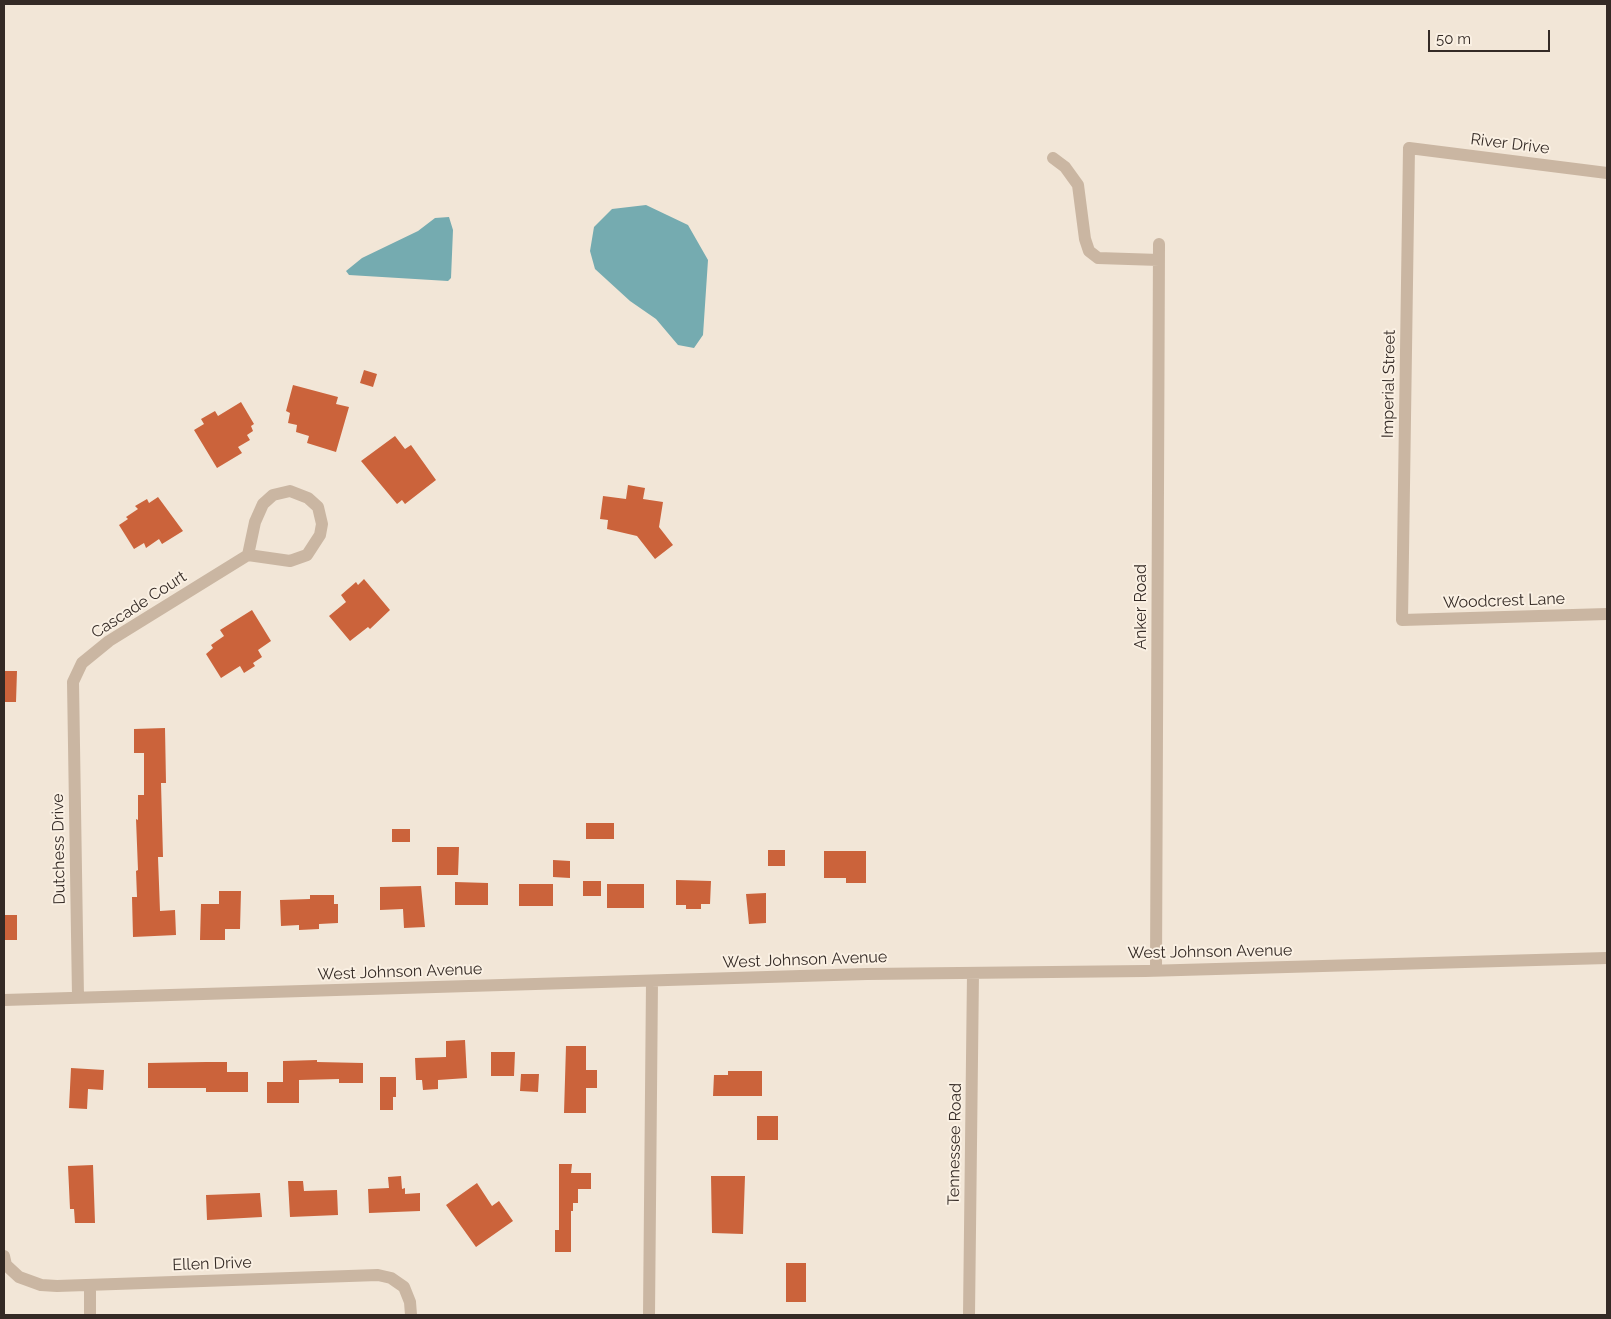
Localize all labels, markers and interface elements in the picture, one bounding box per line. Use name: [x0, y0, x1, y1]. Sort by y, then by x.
scale bar: [1431, 20, 1554, 52]
text: 50 m: [1436, 30, 1471, 48]
street label: River Drive: [1469, 130, 1551, 158]
street label: Imperial Street: [1378, 330, 1400, 438]
street label: Anker Road: [1131, 564, 1151, 650]
street label: Cascade Court: [88, 567, 190, 643]
street label: Woodcrest Lane: [1443, 589, 1565, 613]
street label: Dutchess Drive: [48, 793, 70, 905]
street label: West Johnson Avenue: [1127, 941, 1293, 963]
street label: West Johnson Avenue: [722, 948, 888, 972]
street label: West Johnson Avenue: [317, 960, 483, 984]
street label: Tennessee Road: [944, 1083, 966, 1205]
street label: Ellen Drive: [172, 1253, 252, 1275]

